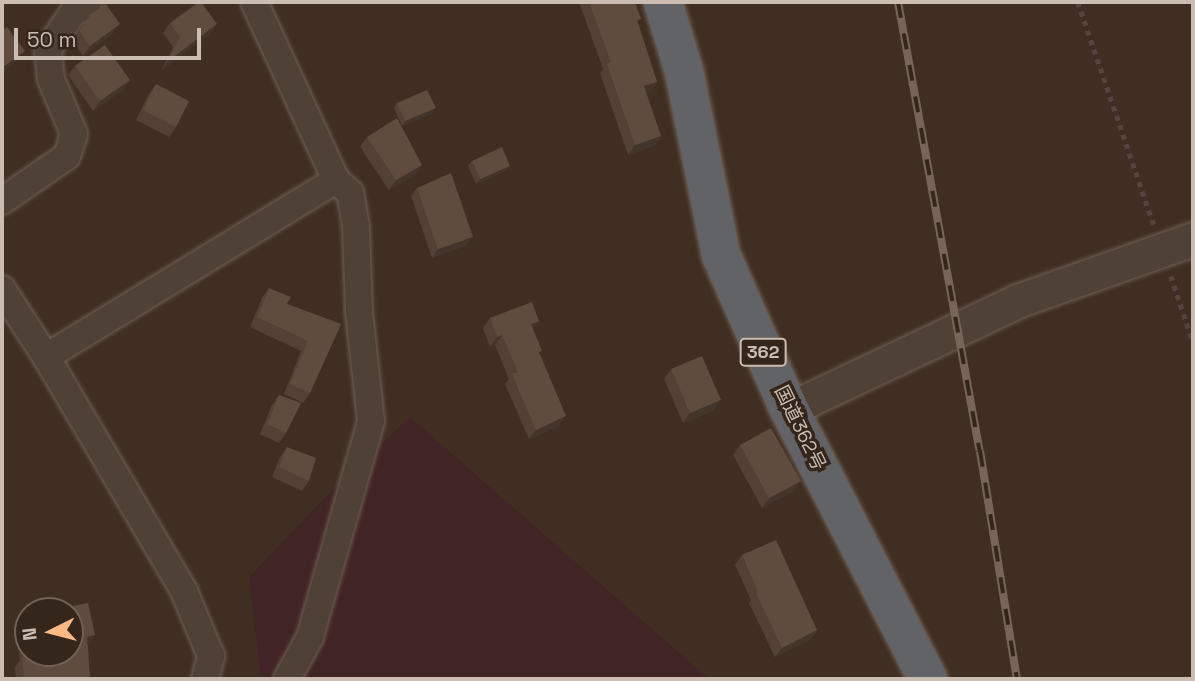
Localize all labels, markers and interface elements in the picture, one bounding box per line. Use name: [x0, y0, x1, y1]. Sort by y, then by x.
scale bar: [18, 14, 205, 58]
text: 50 m: [27, 26, 77, 53]
road number: 362: [738, 338, 788, 366]
street label: 国道362号: [770, 382, 830, 474]
north arrow: [14, 597, 84, 667]
text: N: [17, 626, 43, 642]

